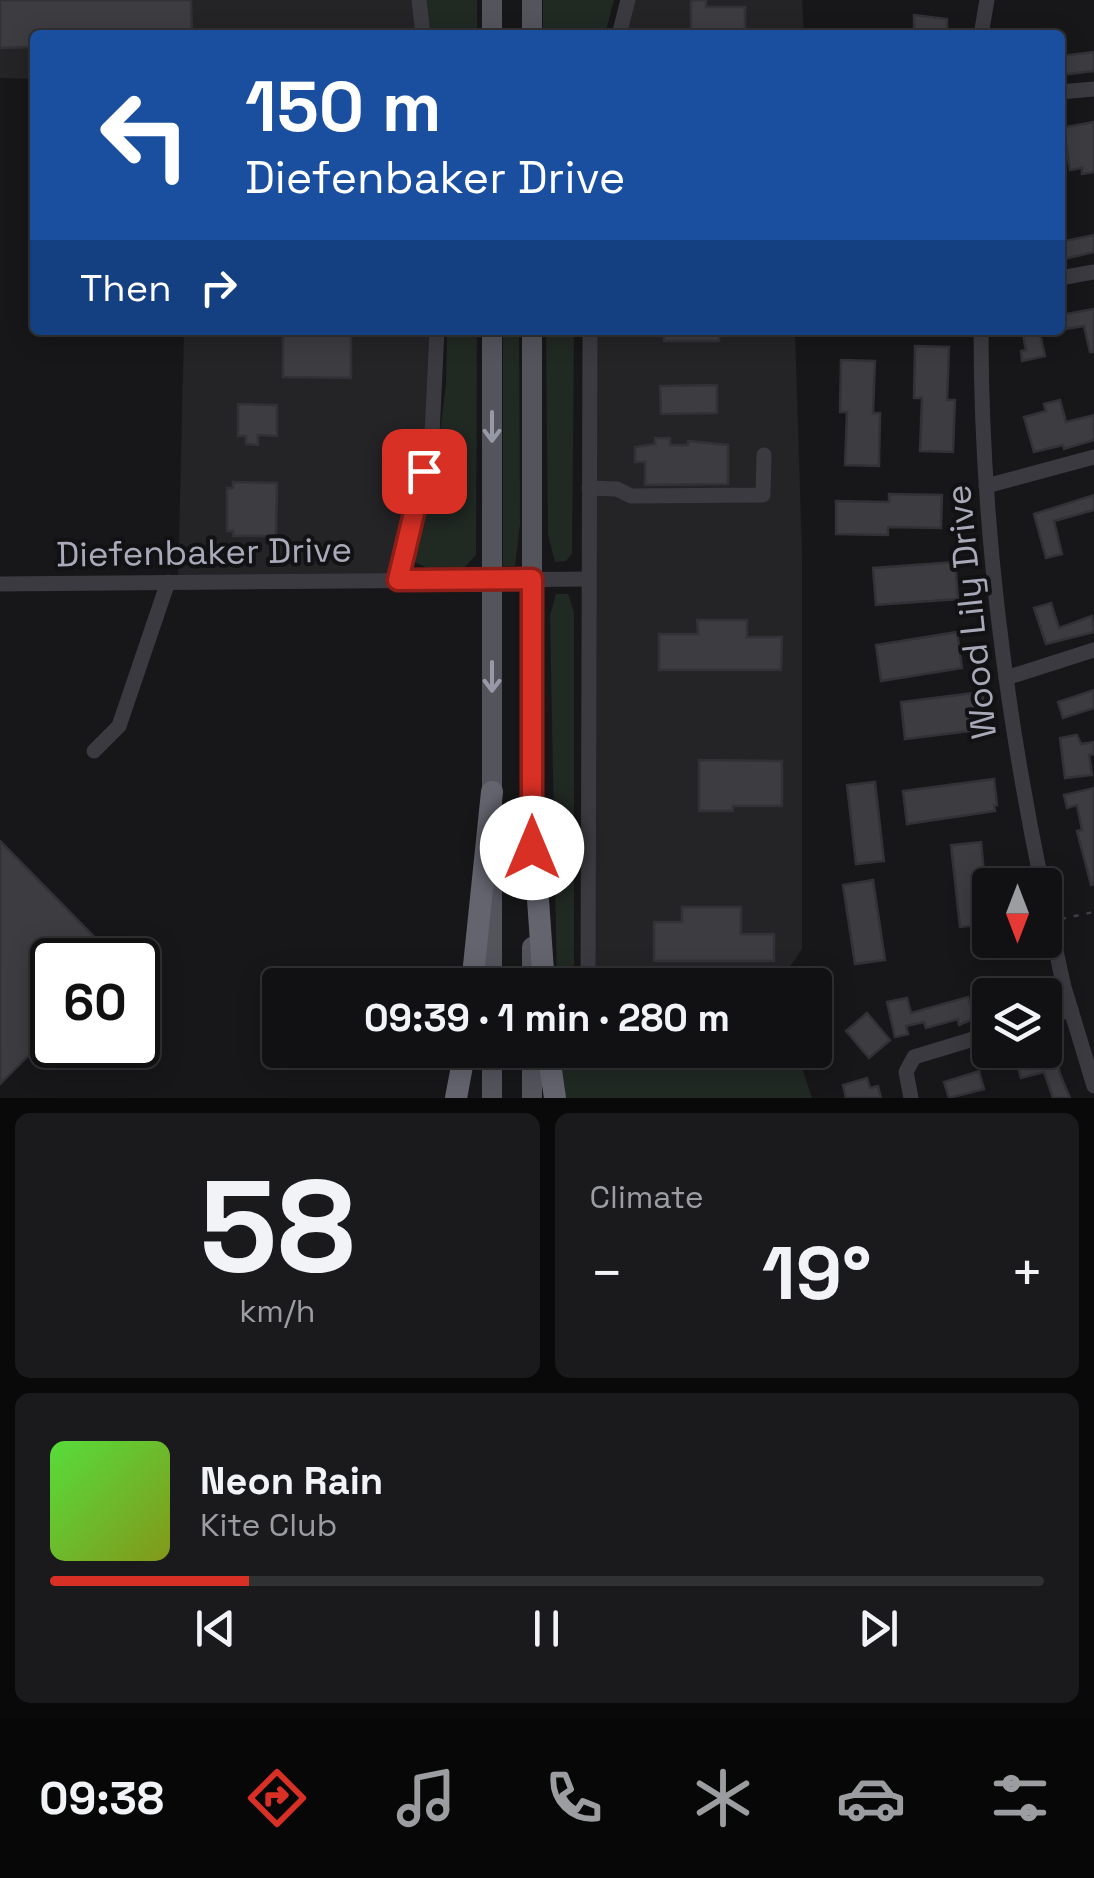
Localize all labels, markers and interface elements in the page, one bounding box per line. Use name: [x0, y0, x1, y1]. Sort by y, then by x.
text: 150 m: [245, 62, 442, 151]
icon: left: [80, 70, 210, 200]
text: Diefenbaker Drive: [245, 149, 626, 206]
icon: right: [191, 260, 246, 315]
text: Then: [80, 264, 171, 312]
one-way arrow: [483, 411, 502, 443]
pin: [382, 429, 467, 514]
icon: arrive: [397, 444, 452, 499]
street label: Wood Lily Drive: [936, 483, 1006, 741]
street label: Diefenbaker Drive: [56, 527, 352, 577]
one-way arrow: [482, 660, 502, 692]
position arrow: [480, 796, 584, 900]
north arrow: [972, 868, 1062, 958]
map controls: [972, 868, 1062, 1068]
speed limit sign: 60: [30, 938, 160, 1068]
button: layers: [972, 978, 1062, 1068]
text: 09:39 · 1 min · 280 m: [364, 994, 730, 1042]
text: 58: [199, 1143, 355, 1309]
text: Climate: [590, 1177, 704, 1217]
text: 19°: [762, 1225, 872, 1321]
text: −: [590, 1238, 624, 1308]
text: +: [1010, 1238, 1044, 1308]
text: km/h: [239, 1291, 315, 1331]
text: Neon Rain: [200, 1457, 383, 1505]
text: Kite Club: [200, 1505, 337, 1545]
icon: previous: [188, 1601, 243, 1656]
icon: pause: [519, 1601, 574, 1656]
icon: next: [851, 1601, 906, 1656]
icon: directions: [242, 1763, 312, 1833]
icon: music: [391, 1763, 461, 1833]
icon: phone: [539, 1763, 609, 1833]
icon: climate: [688, 1763, 758, 1833]
icon: car: [836, 1763, 906, 1833]
icon: filters: [985, 1763, 1055, 1833]
text: 09:38: [39, 1770, 164, 1827]

